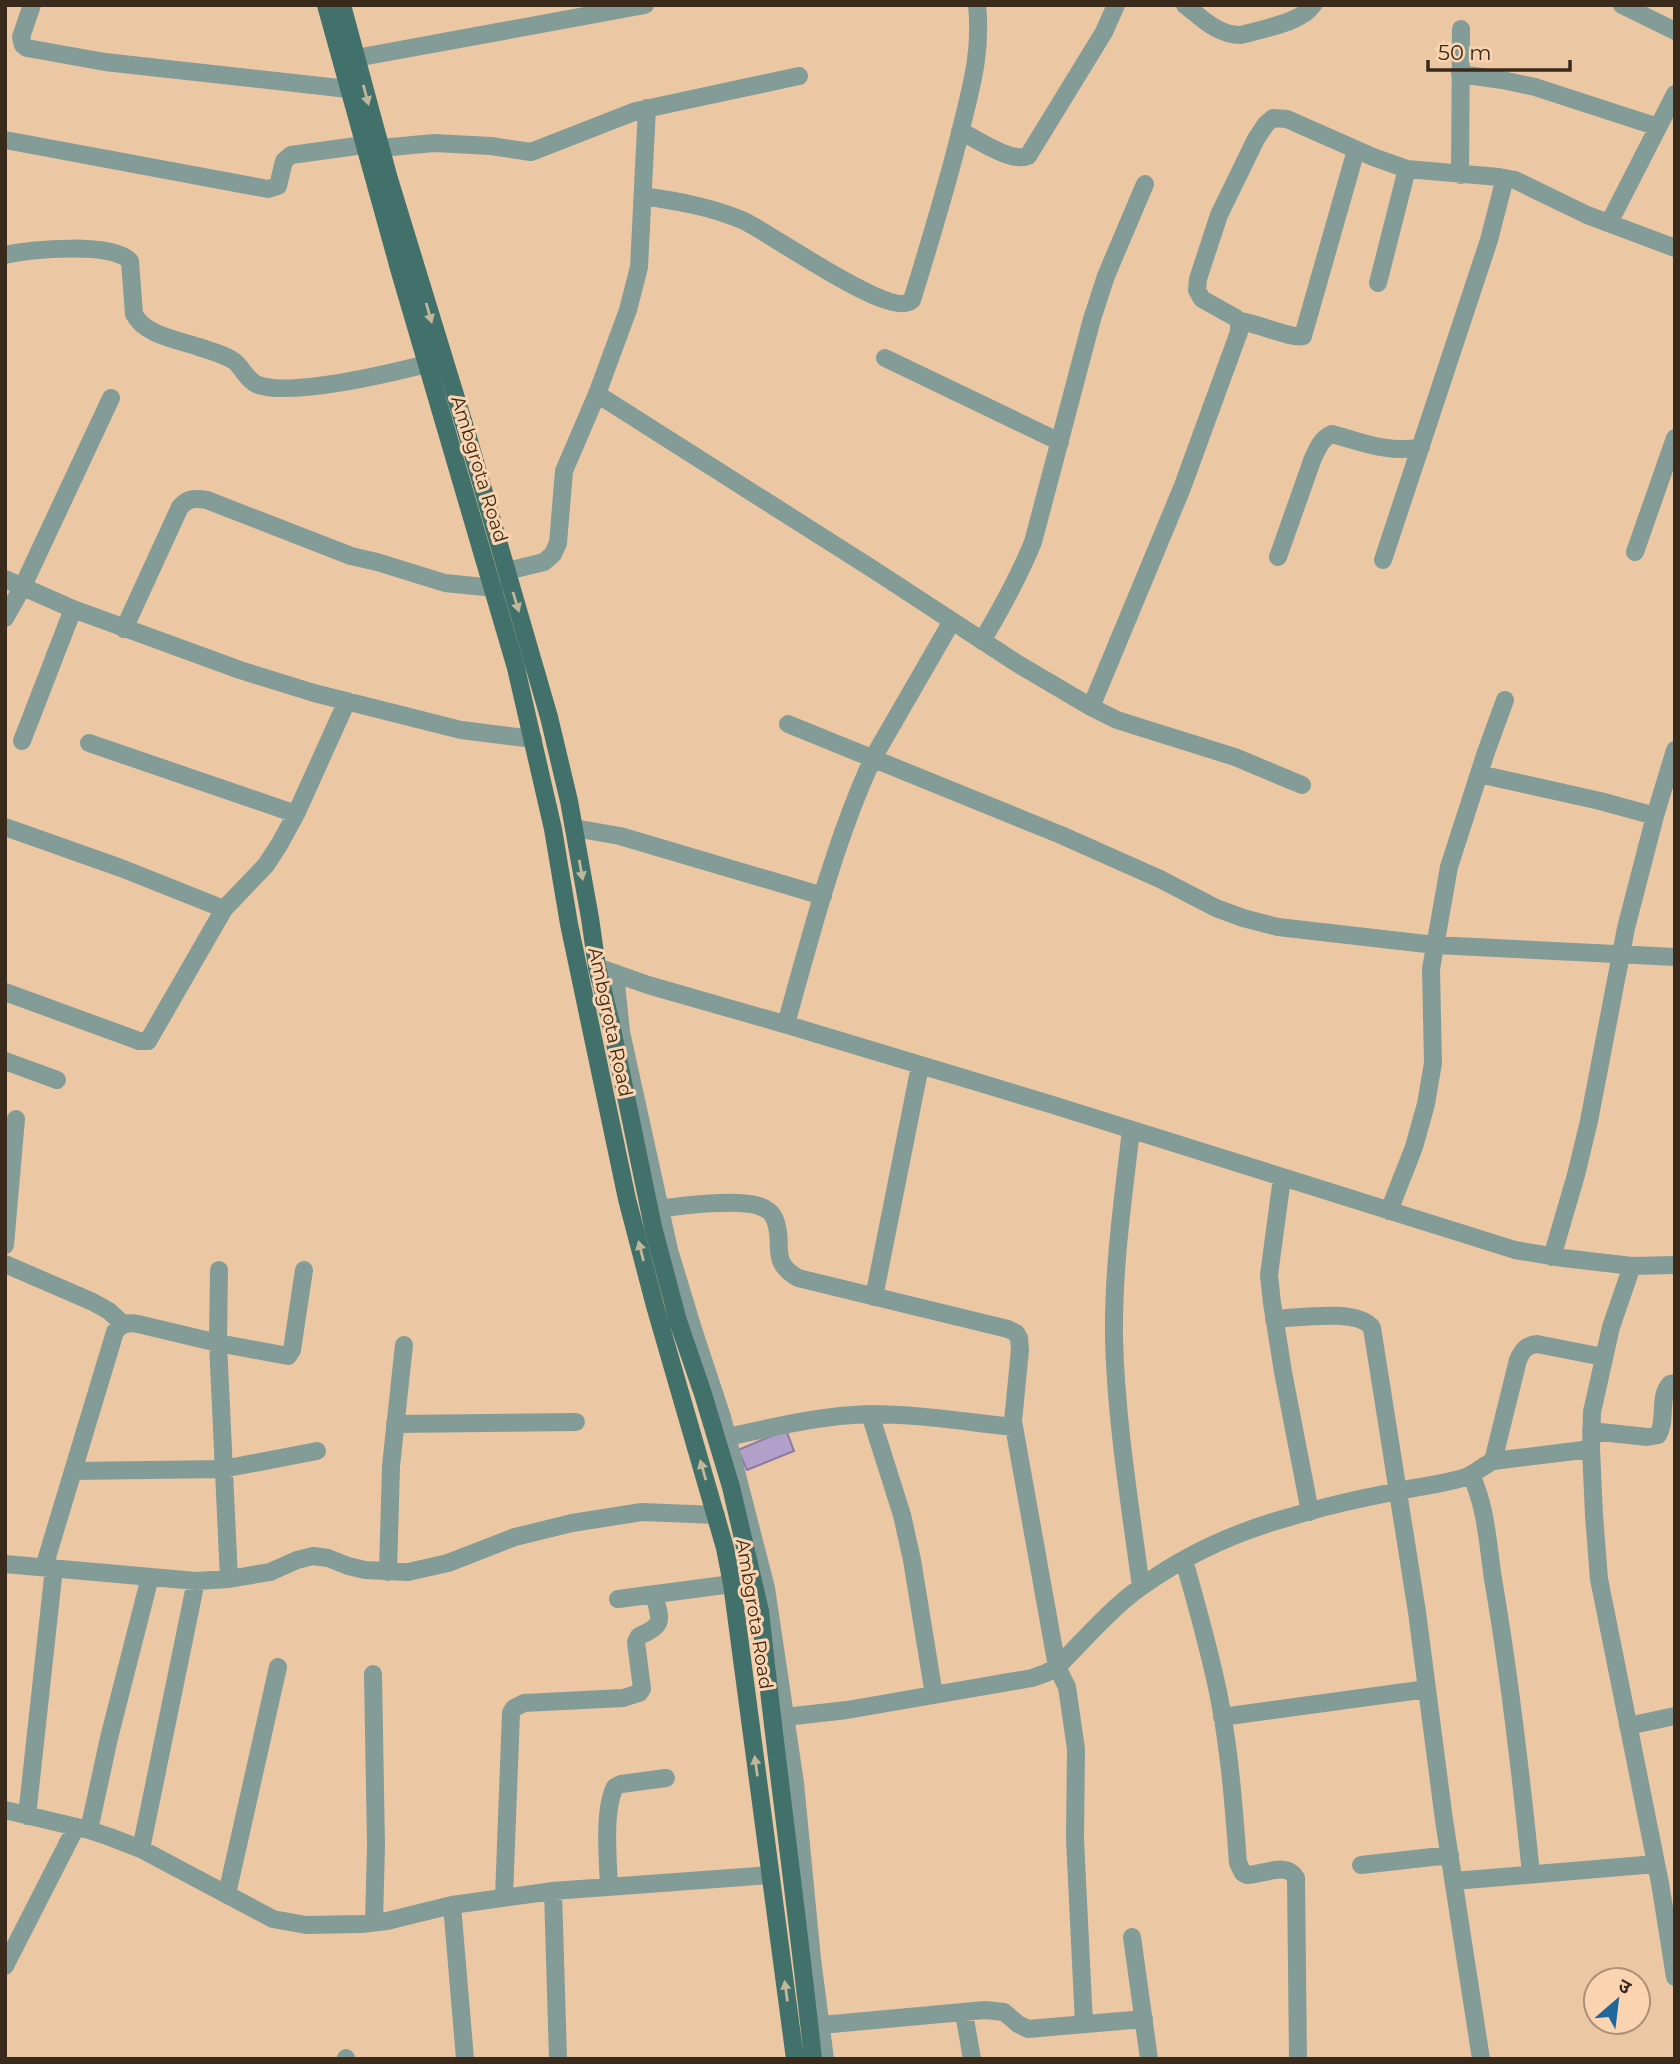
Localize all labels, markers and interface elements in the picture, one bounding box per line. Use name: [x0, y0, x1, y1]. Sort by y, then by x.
scale bar: [1428, 28, 1570, 72]
text: 50 m: [1438, 40, 1492, 65]
one-way arrow: [361, 84, 372, 106]
one-way arrow: [425, 303, 435, 324]
street label: Ambgrota Road: [446, 393, 513, 545]
one-way arrow: [511, 591, 521, 612]
one-way arrow: [576, 859, 587, 881]
street label: Ambgrota Road: [583, 945, 638, 1099]
one-way arrow: [635, 1240, 646, 1262]
one-way arrow: [698, 1459, 708, 1480]
street label: Ambgrota Road: [731, 1537, 778, 1691]
one-way arrow: [750, 1755, 761, 1777]
north arrow: [1582, 1966, 1652, 2036]
text: उ: [1614, 1974, 1636, 2000]
one-way arrow: [780, 1980, 791, 2002]

